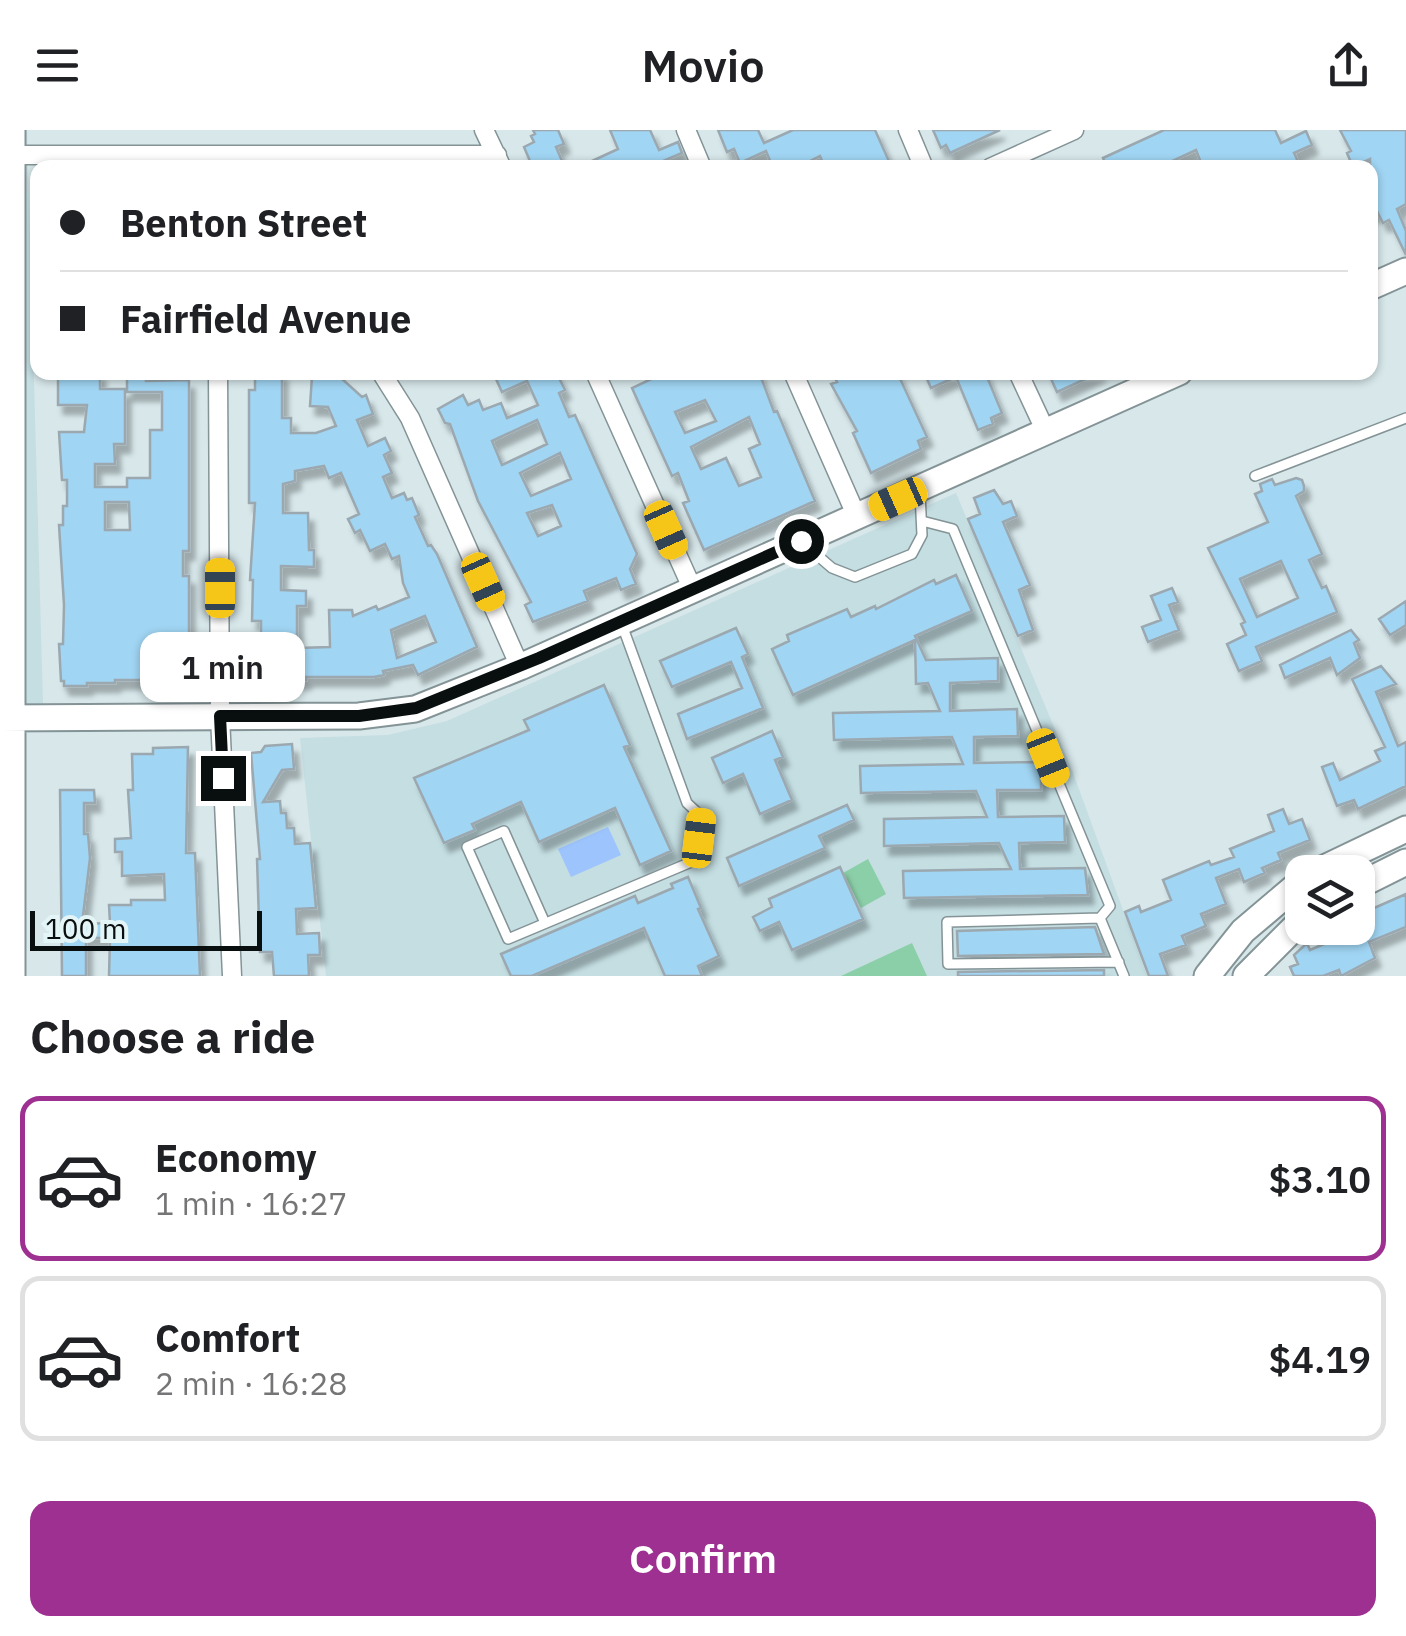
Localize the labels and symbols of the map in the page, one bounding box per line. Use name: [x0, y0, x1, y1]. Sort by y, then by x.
car: [864, 473, 932, 525]
car: [640, 496, 692, 564]
route start: [779, 519, 824, 564]
car: [457, 548, 509, 616]
car: [205, 558, 235, 618]
callout: 1 min: [140, 633, 306, 703]
car: [1023, 725, 1073, 791]
route end: [201, 756, 246, 801]
car: [680, 806, 718, 870]
scale bar: [30, 906, 262, 950]

